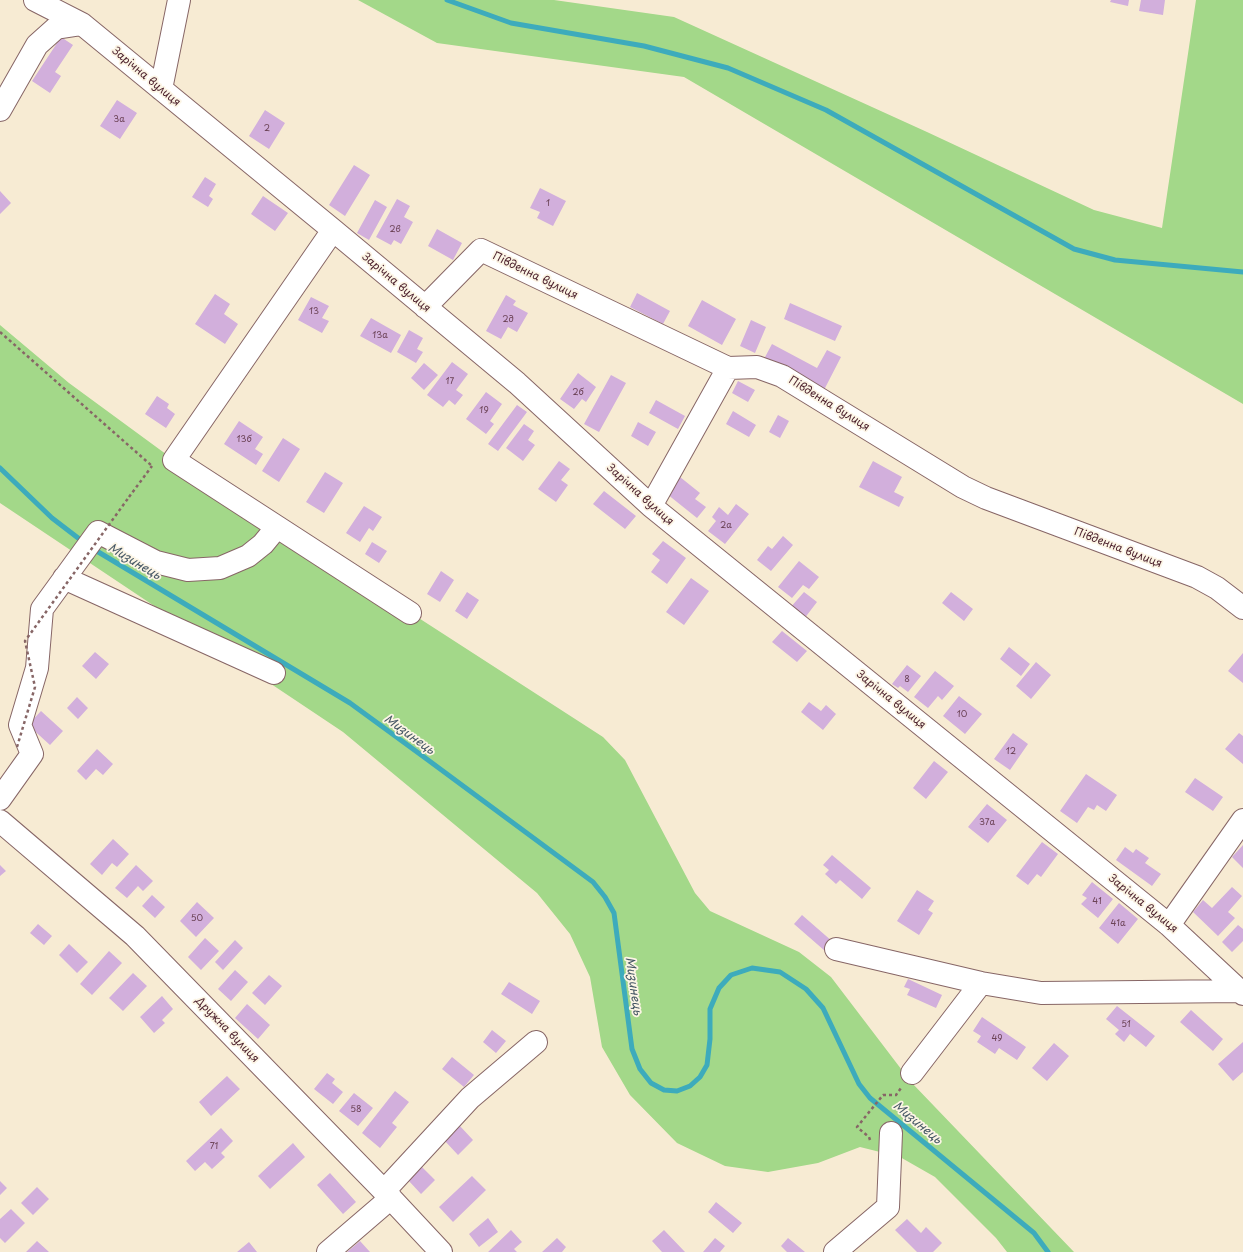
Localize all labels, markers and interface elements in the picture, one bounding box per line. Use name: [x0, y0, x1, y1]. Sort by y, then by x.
street label: Зарічна вулиця: [109, 45, 183, 109]
house number: 3а: [113, 115, 125, 125]
house number: 2: [264, 124, 270, 134]
house number: 1: [546, 199, 550, 209]
house number: 2в: [389, 225, 401, 235]
street label: Південна вулиця: [490, 250, 580, 302]
street label: Зарічна вулиця: [359, 251, 433, 315]
house number: 13: [309, 307, 319, 317]
house number: 2д: [502, 315, 514, 325]
house number: 13а: [372, 331, 388, 341]
street label: Південна вулиця: [786, 374, 872, 434]
house number: 17: [446, 377, 454, 387]
house number: 2б: [572, 388, 584, 398]
house number: 19: [479, 406, 489, 416]
house number: 13б: [236, 435, 252, 445]
street label: Зарічна вулиця: [604, 462, 676, 528]
house number: 2а: [720, 521, 732, 531]
street label: Південна вулиця: [1072, 525, 1164, 571]
water label: Мизинець: [105, 541, 163, 583]
street label: Зарічна вулиця: [854, 668, 928, 732]
house number: 8: [904, 675, 910, 685]
house number: 10: [957, 710, 967, 720]
water label: Мизинець: [381, 712, 437, 758]
house number: 12: [1006, 747, 1016, 757]
house number: 37а: [979, 818, 995, 828]
street label: Зарічна вулиця: [1106, 872, 1180, 936]
house number: 41: [1092, 897, 1102, 907]
house number: 50: [191, 914, 203, 924]
house number: 41а: [1110, 919, 1126, 929]
water label: Мизинець: [622, 956, 644, 1016]
street label: Дружна вулиця: [192, 994, 262, 1066]
house number: 51: [1121, 1020, 1131, 1030]
house number: 49: [991, 1034, 1003, 1044]
water label: Мизинець: [890, 1099, 944, 1147]
house number: 58: [350, 1105, 362, 1115]
house number: 71: [210, 1142, 218, 1152]

